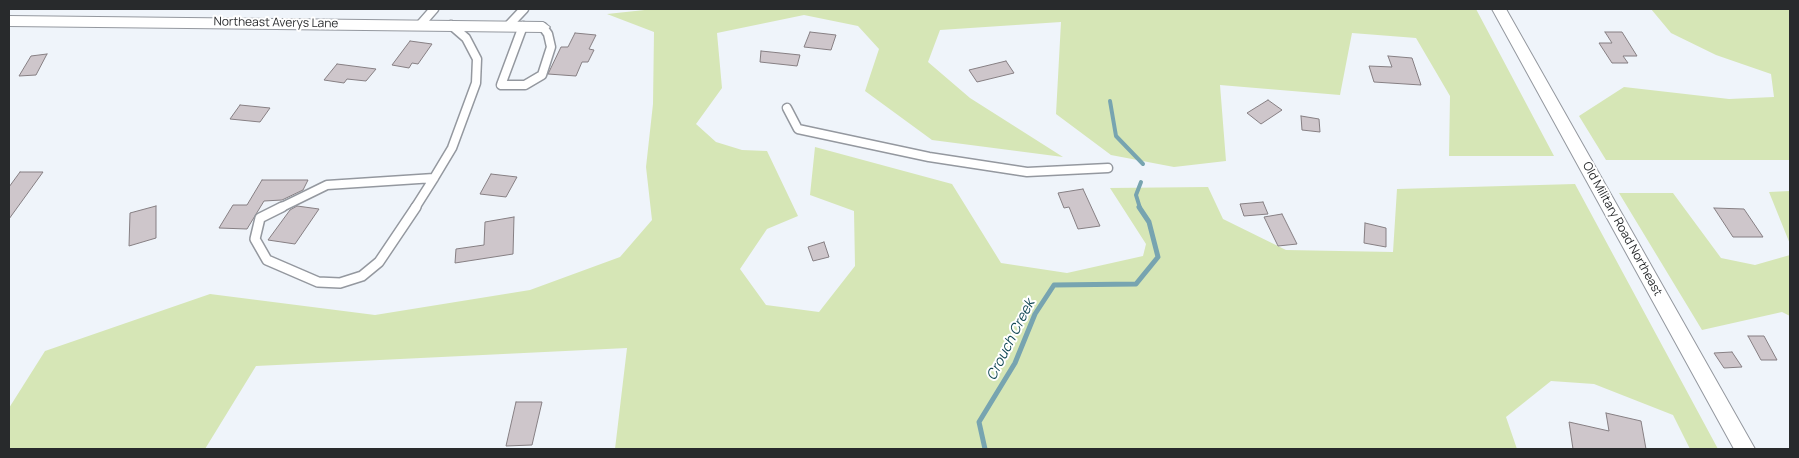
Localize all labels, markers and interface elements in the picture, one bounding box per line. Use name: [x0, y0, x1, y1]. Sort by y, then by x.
street label: Northeast Averys Lane: [213, 15, 339, 31]
street label: Old Military Road Northeast: [1579, 159, 1665, 299]
water label: Crouch Creek: [983, 297, 1039, 383]

